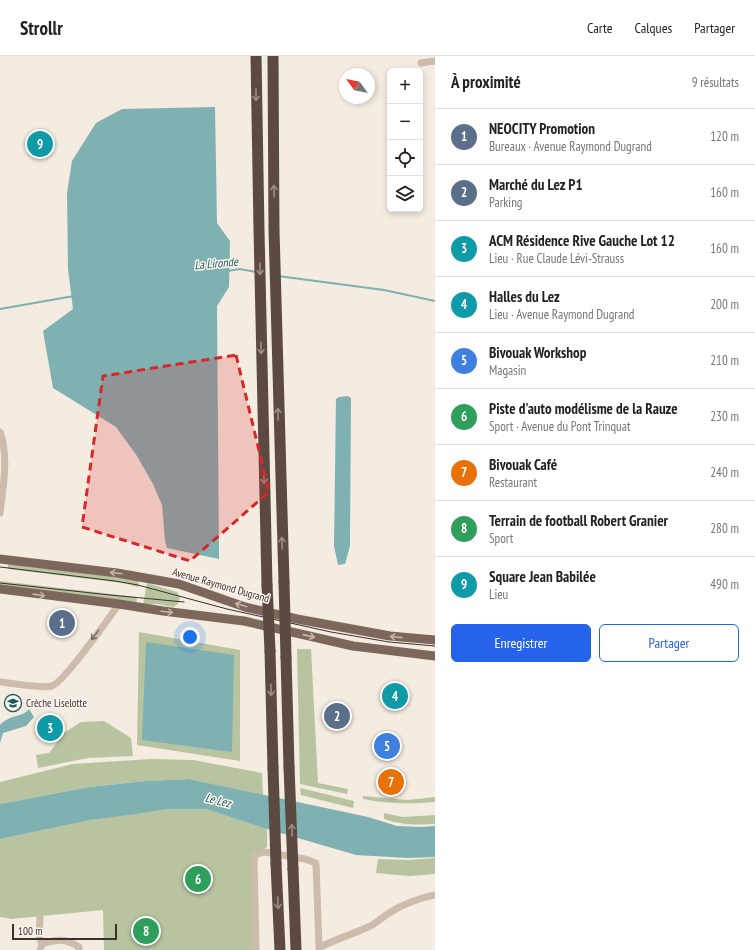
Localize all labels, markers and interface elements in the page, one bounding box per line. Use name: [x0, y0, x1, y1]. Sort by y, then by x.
text: Strollr: [20, 16, 63, 40]
text: Carte: [587, 19, 612, 37]
text: Calques: [634, 19, 672, 37]
text: Partager: [694, 19, 735, 37]
north arrow: [339, 68, 375, 104]
map controls: [387, 68, 423, 212]
button: +: [387, 68, 423, 104]
text: À proximité: [451, 71, 521, 93]
text: 9 résultats: [692, 74, 739, 91]
one-way arrow: [253, 88, 260, 101]
button: −: [387, 104, 423, 140]
text: NEOCITY Promotion: [489, 119, 595, 138]
text: 1: [461, 128, 467, 145]
text: 120 m: [710, 128, 739, 145]
pin: 9: [27, 129, 53, 159]
text: Bureaux · Avenue Raymond Dugrand: [489, 138, 652, 155]
button: locate: [387, 140, 423, 176]
text: Marché du Lez P1: [489, 175, 583, 194]
button: layers: [387, 176, 423, 212]
text: 2: [461, 184, 467, 201]
text: 160 m: [710, 184, 739, 201]
one-way arrow: [270, 185, 277, 198]
text: Parking: [489, 194, 522, 211]
text: ACM Résidence Rive Gauche Lot 12: [489, 231, 675, 250]
text: 3: [461, 240, 467, 257]
text: 160 m: [710, 240, 739, 257]
text: Lieu · Rue Claude Lévi-Strauss: [489, 250, 624, 267]
water label: La Lironde: [194, 254, 239, 272]
one-way arrow: [256, 262, 263, 275]
text: Halles du Lez: [489, 287, 560, 306]
text: 4: [461, 296, 467, 313]
text: 200 m: [710, 296, 739, 313]
text: Lieu · Avenue Raymond Dugrand: [489, 306, 634, 323]
one-way arrow: [257, 341, 265, 354]
text: Bivouak Workshop: [489, 343, 586, 362]
text: 5: [461, 352, 467, 369]
text: 210 m: [710, 352, 739, 369]
text: Magasin: [489, 362, 526, 379]
text: Piste d'auto modélisme de la Rauze: [489, 399, 678, 418]
one-way arrow: [275, 408, 282, 421]
text: 6: [461, 408, 467, 425]
text: 230 m: [710, 408, 739, 425]
text: Sport · Avenue du Pont Trinquat: [489, 418, 631, 435]
text: Bivouak Café: [489, 455, 557, 474]
text: 7: [461, 464, 467, 481]
text: 240 m: [710, 464, 739, 481]
one-way arrow: [261, 471, 268, 484]
text: Restaurant: [489, 474, 537, 491]
text: Terrain de football Robert Granier: [489, 511, 668, 530]
text: 8: [461, 520, 467, 537]
text: 280 m: [710, 520, 739, 537]
text: Sport: [489, 530, 513, 547]
one-way arrow: [279, 537, 286, 550]
street label: Avenue Raymond Dugrand: [171, 564, 271, 606]
text: Square Jean Babilée: [489, 567, 596, 586]
one-way arrow: [110, 569, 123, 577]
text: 9: [461, 576, 467, 593]
text: 490 m: [710, 576, 739, 593]
text: Lieu: [489, 586, 508, 603]
one-way arrow: [32, 591, 45, 599]
one-way arrow: [235, 601, 248, 608]
pin: 1: [49, 608, 75, 638]
one-way arrow: [161, 608, 174, 616]
button: Enregistrer: [451, 624, 591, 662]
button: Partager: [599, 624, 739, 662]
your location: [180, 627, 200, 647]
one-way arrow: [91, 630, 100, 641]
one-way arrow: [302, 633, 315, 641]
one-way arrow: [390, 633, 403, 640]
pin: 4: [382, 681, 408, 711]
one-way arrow: [267, 683, 275, 696]
school or university icon: Crèche Liselotte: [3, 693, 23, 713]
place label: Crèche Liselotte: [26, 696, 87, 710]
pin: 2: [324, 701, 350, 731]
pin: 3: [37, 713, 63, 743]
pin: 5: [374, 731, 400, 761]
pin: 7: [378, 767, 404, 797]
water label: Le Lez: [204, 790, 234, 811]
one-way arrow: [288, 824, 295, 837]
pin: 6: [185, 864, 211, 894]
one-way arrow: [274, 896, 281, 909]
pin: 8: [133, 916, 159, 946]
scale bar: [12, 922, 117, 941]
text: 100 m: [18, 924, 42, 938]

